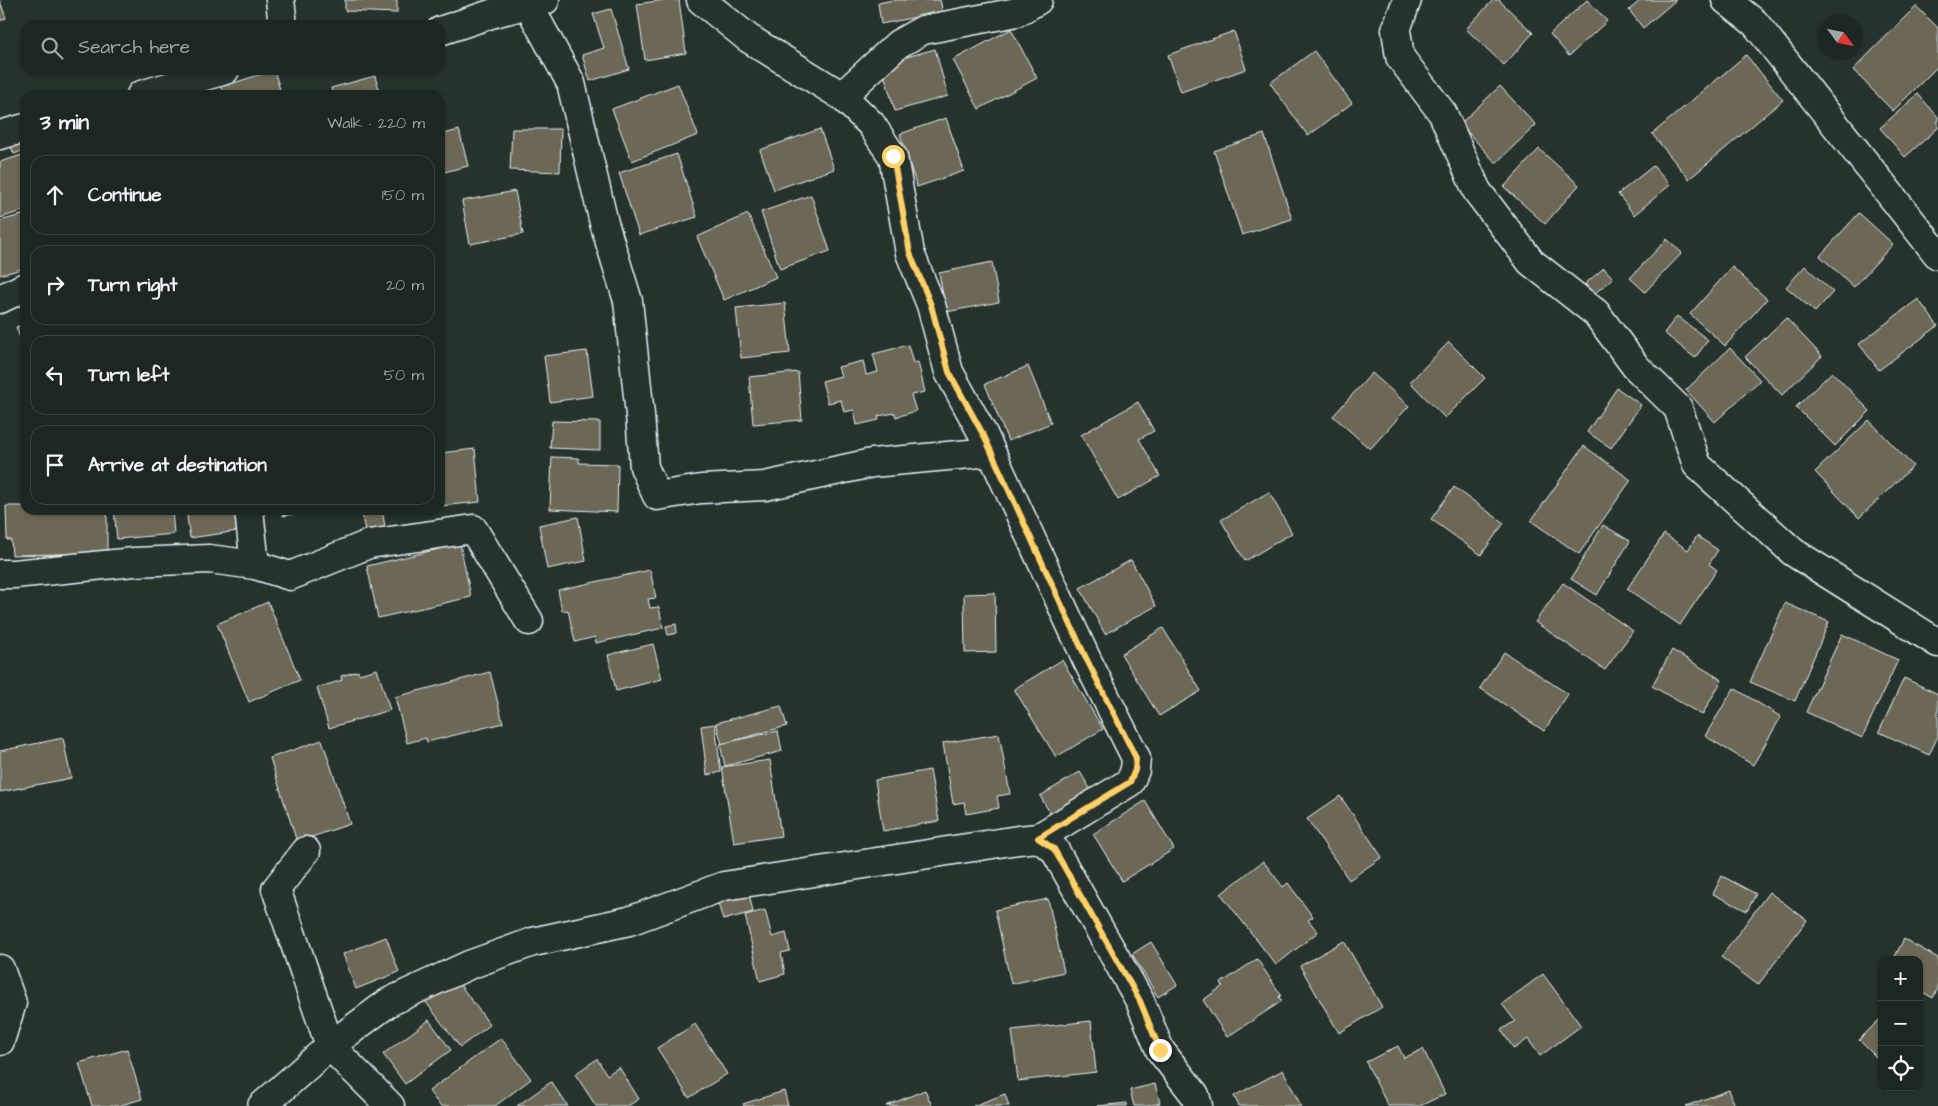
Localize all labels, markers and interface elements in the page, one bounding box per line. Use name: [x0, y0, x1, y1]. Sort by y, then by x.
north arrow: [1818, 15, 1863, 60]
search box: [20, 20, 445, 75]
icon: search: [38, 34, 66, 62]
text: Search here: [78, 34, 190, 61]
text: 3 min: [40, 108, 89, 137]
text: Walk · 220 m: [327, 112, 425, 134]
route start: [882, 145, 905, 168]
icon: ahead: [41, 181, 69, 209]
text: Continue: [88, 182, 162, 209]
text: 150 m: [382, 184, 424, 206]
icon: right: [41, 271, 69, 299]
text: Turn right: [88, 272, 177, 299]
text: 20 m: [386, 274, 424, 296]
icon: left: [41, 361, 69, 389]
text: Turn left: [88, 362, 169, 389]
text: 50 m: [384, 364, 424, 386]
icon: arrive: [41, 451, 69, 479]
text: Arrive at destination: [88, 452, 267, 479]
map controls: [1878, 956, 1923, 1091]
button: +: [1878, 956, 1923, 1001]
button: −: [1878, 1001, 1923, 1046]
route end: [1149, 1039, 1172, 1062]
button: locate: [1878, 1046, 1923, 1091]

